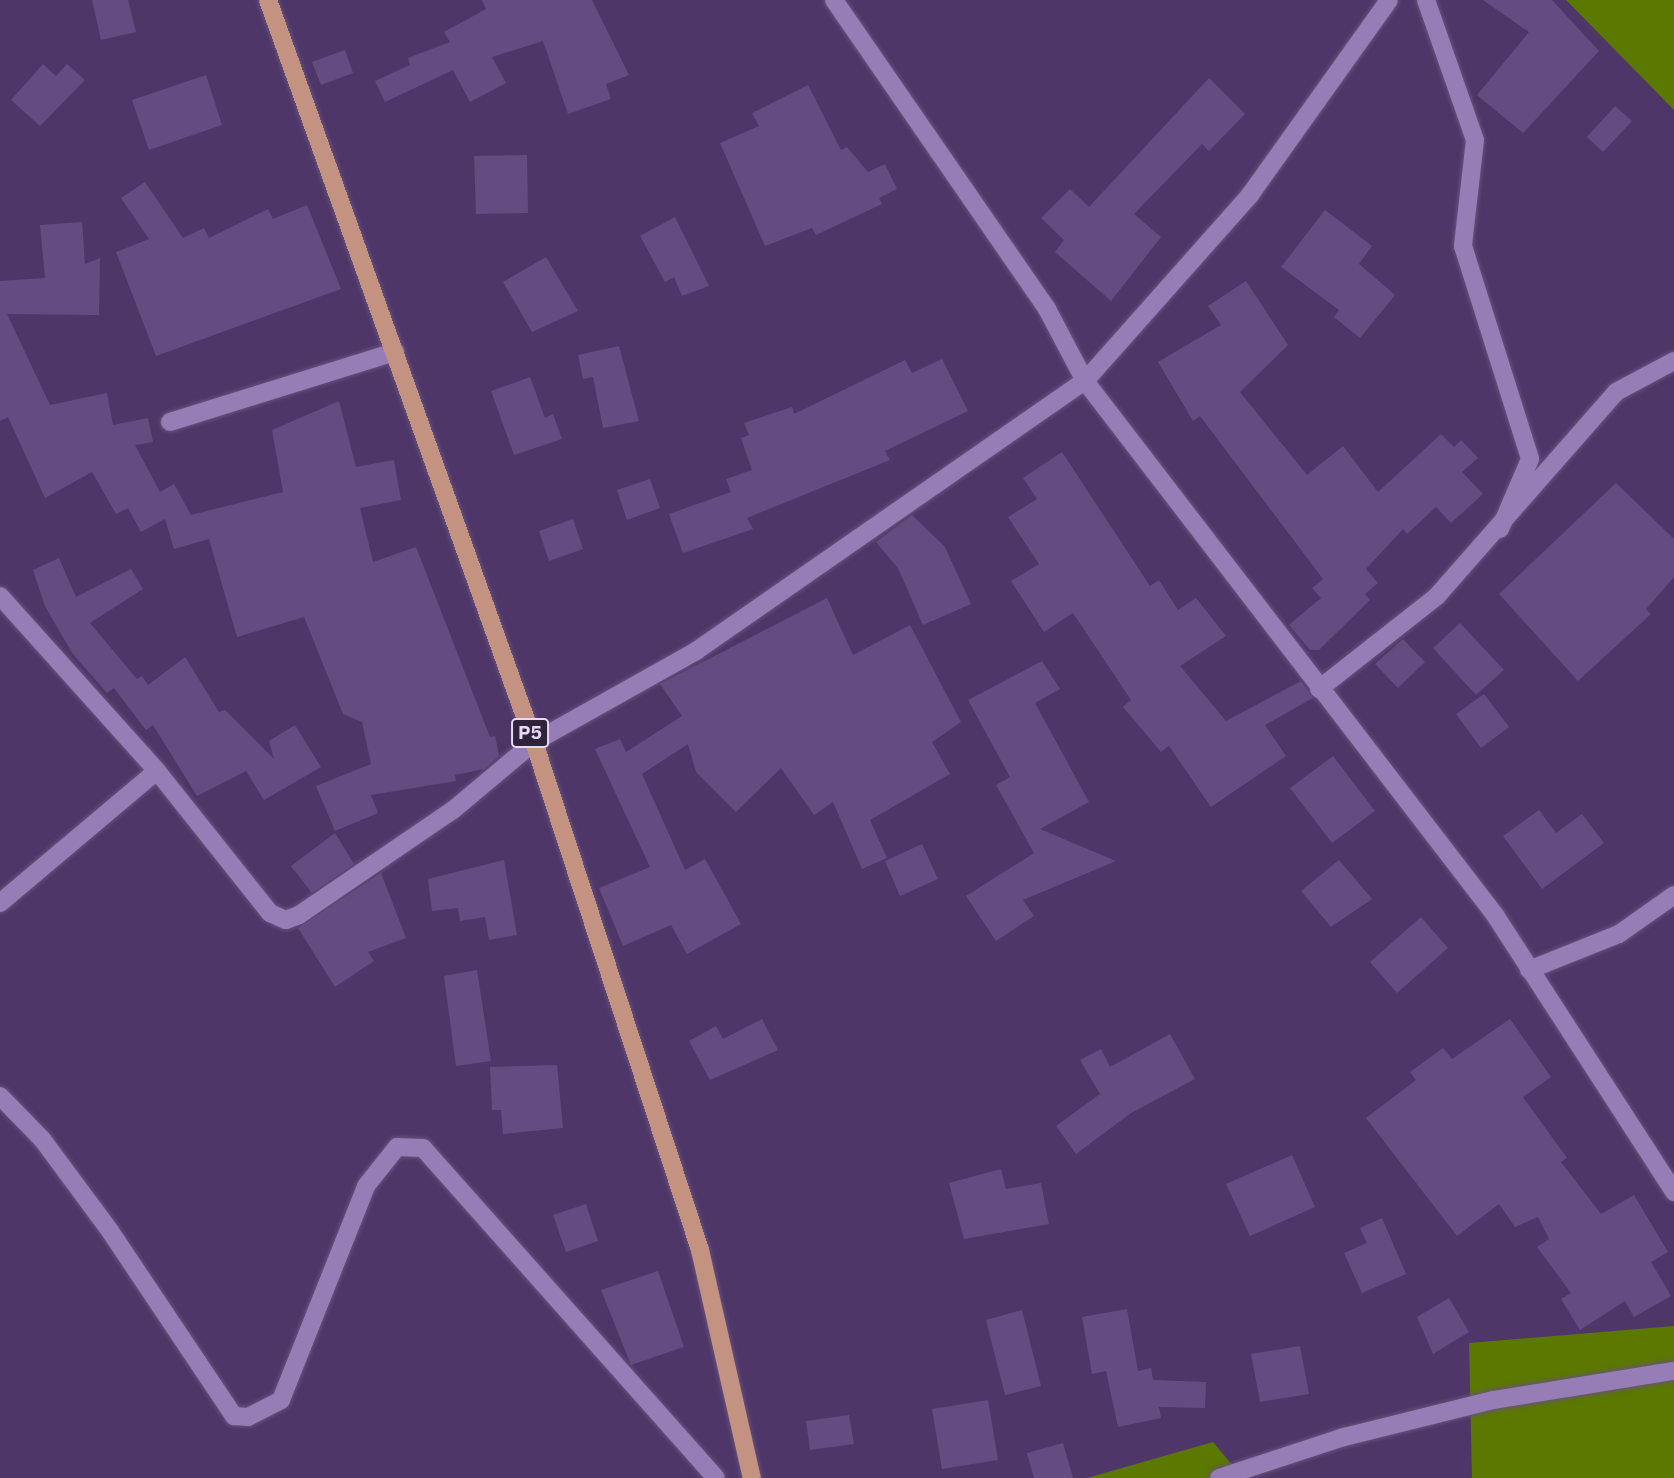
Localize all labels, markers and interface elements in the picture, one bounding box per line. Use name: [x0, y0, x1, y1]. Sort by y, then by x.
road number: P5: [511, 718, 549, 748]

